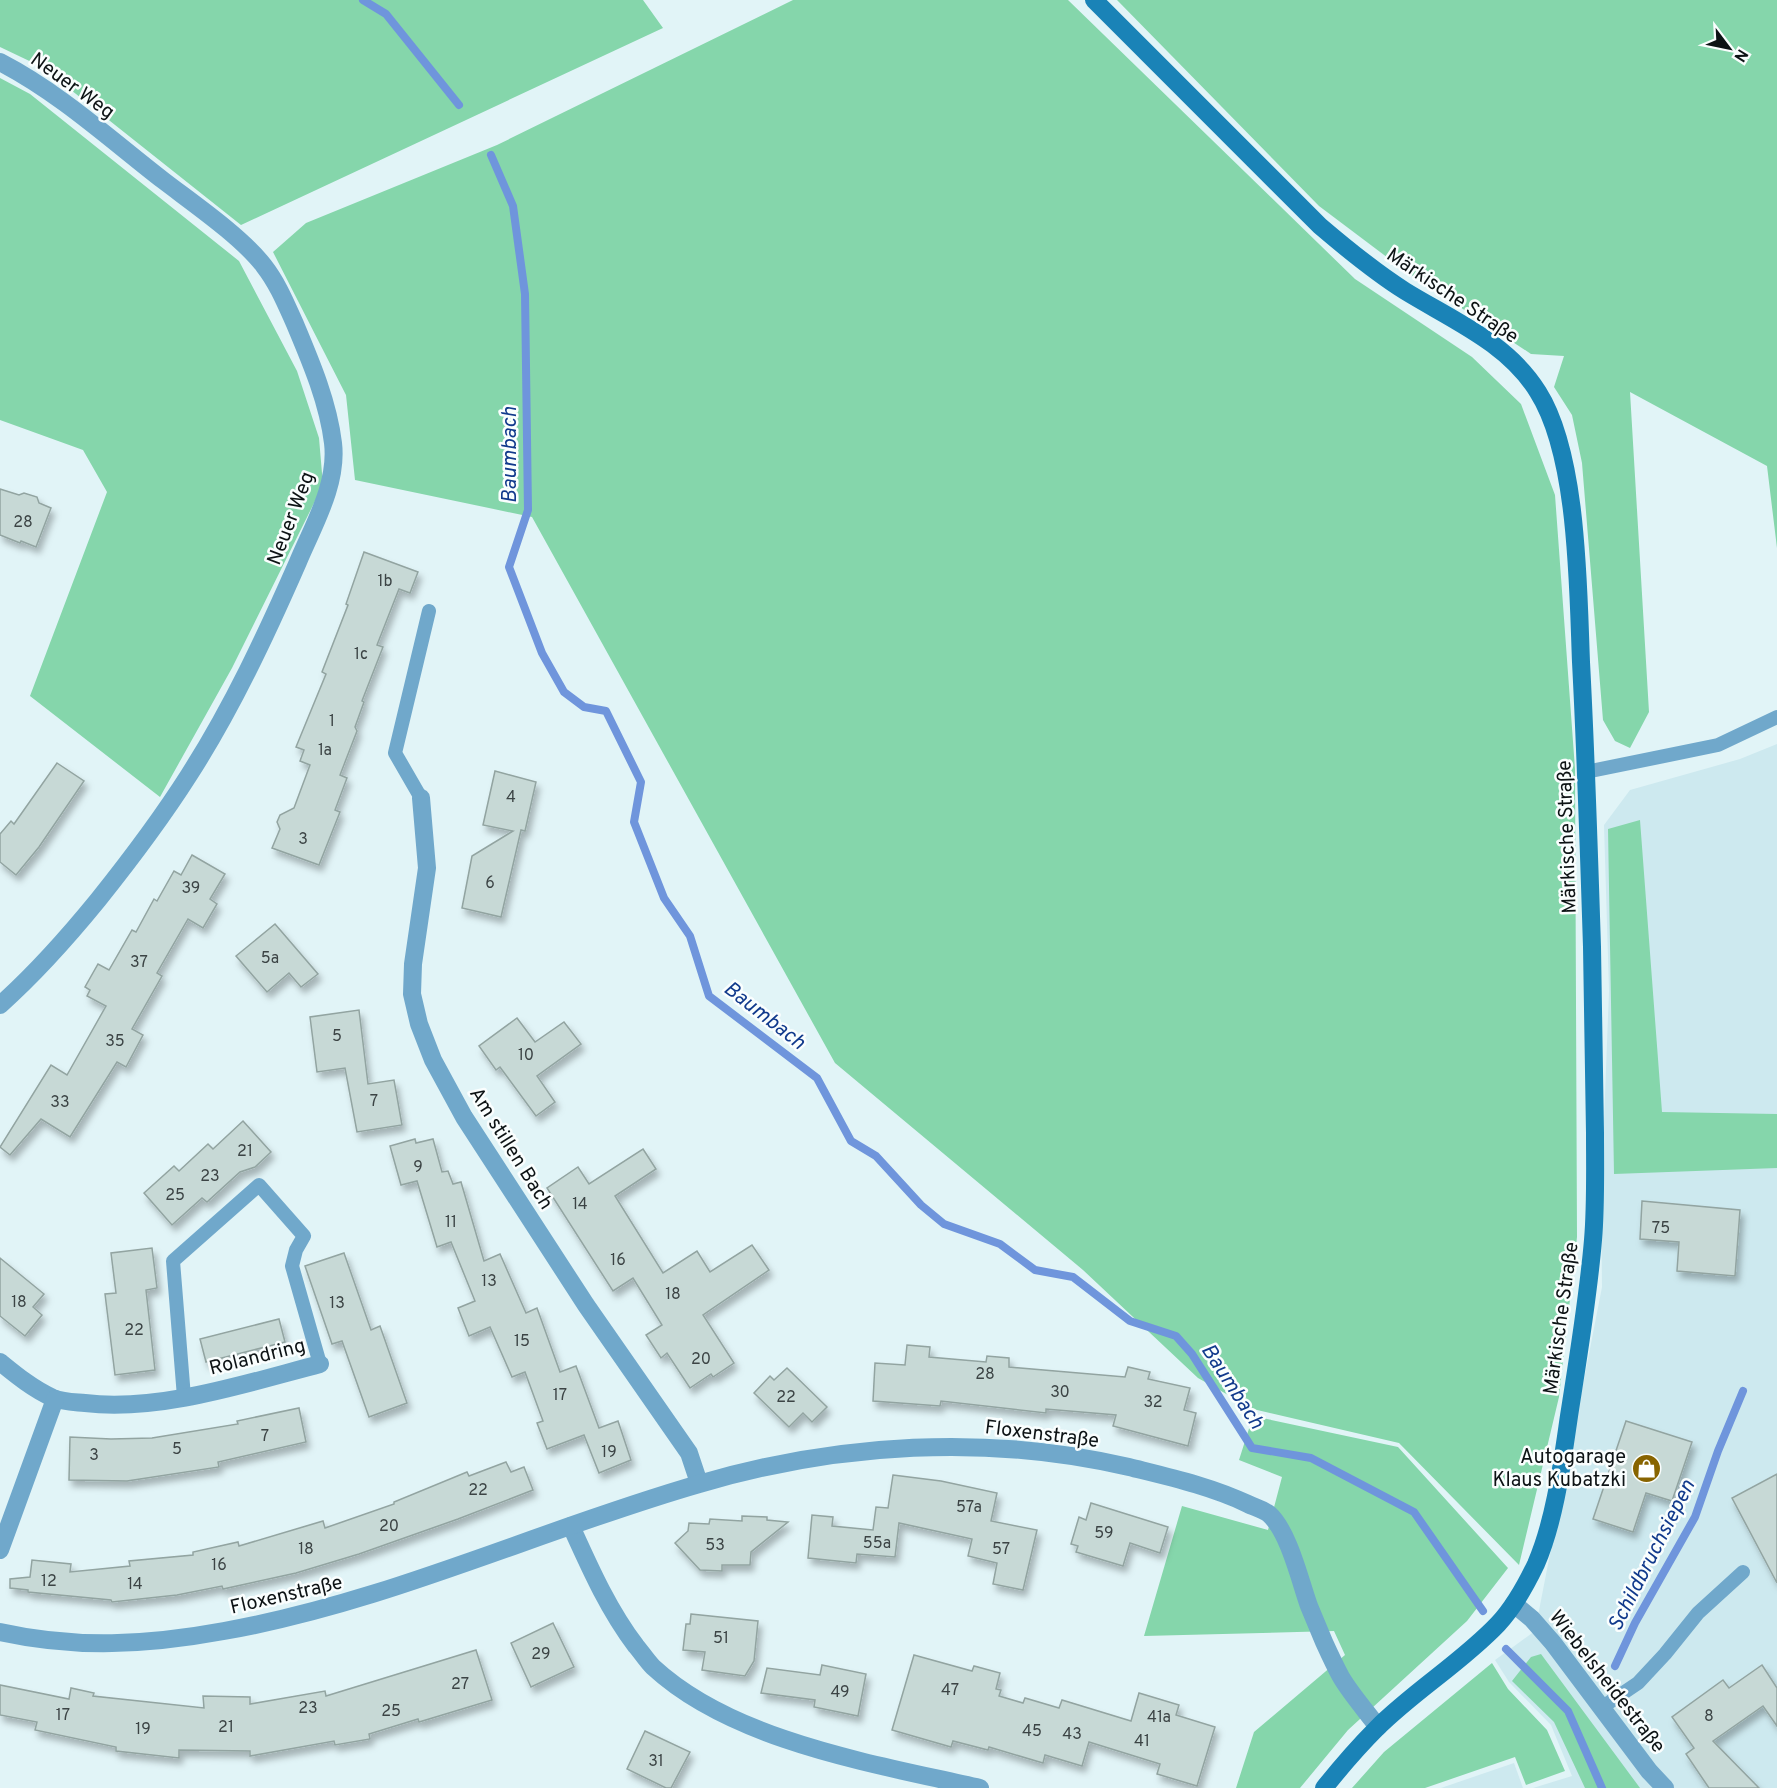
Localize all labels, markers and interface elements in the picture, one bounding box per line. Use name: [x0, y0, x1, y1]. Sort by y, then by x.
north arrow: [1699, 18, 1759, 78]
text: N: [1728, 45, 1752, 65]
street label: Neuer Weg: [25, 47, 119, 126]
street label: Märkische Straße: [1381, 243, 1523, 350]
water label: Baumbach: [497, 406, 524, 503]
street label: Neuer Weg: [262, 468, 322, 569]
house number: 28: [13, 513, 33, 533]
house number: 1b: [378, 572, 392, 592]
house number: 1c: [354, 645, 368, 665]
house number: 1: [329, 712, 335, 732]
house number: 1a: [318, 741, 332, 761]
street label: Märkische Straße: [1552, 760, 1584, 914]
house number: 4: [506, 788, 516, 808]
house number: 3: [298, 830, 308, 850]
house number: 6: [485, 874, 495, 894]
house number: 39: [182, 879, 200, 899]
house number: 5a: [261, 949, 279, 969]
house number: 37: [130, 953, 148, 973]
water label: Baumbach: [718, 976, 811, 1057]
house number: 5: [332, 1027, 342, 1047]
house number: 35: [105, 1032, 125, 1052]
house number: 10: [518, 1046, 534, 1066]
street label: Am stillen Bach: [462, 1083, 558, 1215]
house number: 7: [370, 1092, 378, 1112]
house number: 33: [50, 1093, 70, 1113]
house number: 21: [237, 1142, 253, 1162]
house number: 9: [413, 1158, 423, 1178]
house number: 23: [200, 1167, 220, 1187]
house number: 25: [165, 1186, 185, 1206]
house number: 14: [572, 1195, 588, 1215]
house number: 11: [445, 1213, 457, 1233]
house number: 75: [1652, 1219, 1670, 1239]
street label: Märkische Straße: [1538, 1240, 1586, 1396]
house number: 16: [610, 1251, 626, 1271]
house number: 13: [481, 1272, 497, 1292]
house number: 18: [665, 1285, 681, 1305]
house number: 18: [11, 1293, 27, 1313]
house number: 13: [329, 1294, 345, 1314]
house number: 22: [124, 1321, 144, 1341]
house number: 15: [514, 1332, 530, 1352]
street label: Rolandring: [207, 1333, 308, 1382]
water label: Baumbach: [1194, 1339, 1270, 1435]
house number: 20: [691, 1350, 711, 1370]
house number: 28: [975, 1365, 995, 1385]
house number: 30: [1050, 1383, 1070, 1403]
house number: 17: [553, 1386, 567, 1406]
house number: 22: [776, 1388, 796, 1408]
house number: 32: [1143, 1393, 1163, 1413]
street label: Floxenstraße: [983, 1415, 1100, 1455]
house number: 7: [261, 1427, 269, 1447]
house number: 5: [172, 1440, 182, 1460]
house number: 19: [601, 1443, 617, 1463]
place label: Autogarage Klaus Kubatzki: [1492, 1445, 1626, 1494]
house number: 3: [89, 1446, 99, 1466]
shop icon: Autogarage Klaus Kubatzki: [1631, 1452, 1663, 1484]
water label: Schildbruchsiepen: [1602, 1475, 1702, 1636]
house number: 22: [468, 1481, 488, 1501]
house number: 57a: [956, 1498, 982, 1518]
house number: 20: [379, 1517, 399, 1537]
house number: 59: [1094, 1524, 1114, 1544]
house number: 55a: [863, 1534, 891, 1554]
house number: 53: [705, 1536, 725, 1556]
house number: 18: [298, 1540, 314, 1560]
house number: 57: [992, 1540, 1010, 1560]
house number: 16: [211, 1556, 227, 1576]
street label: Floxenstraße: [228, 1570, 345, 1622]
house number: 12: [41, 1572, 57, 1592]
house number: 14: [127, 1575, 143, 1595]
street label: Wiebelsheidestraße: [1542, 1606, 1670, 1759]
house number: 51: [713, 1629, 729, 1649]
house number: 29: [531, 1645, 551, 1665]
house number: 27: [451, 1675, 469, 1695]
house number: 47: [941, 1681, 959, 1701]
house number: 49: [830, 1683, 850, 1703]
house number: 23: [298, 1699, 318, 1719]
house number: 25: [381, 1702, 401, 1722]
house number: 17: [56, 1706, 70, 1726]
house number: 8: [1704, 1707, 1714, 1727]
house number: 41a: [1147, 1708, 1171, 1728]
house number: 21: [218, 1718, 234, 1738]
house number: 19: [135, 1720, 151, 1740]
house number: 45: [1022, 1722, 1042, 1742]
house number: 43: [1062, 1725, 1082, 1745]
house number: 41: [1134, 1732, 1150, 1752]
house number: 31: [648, 1752, 664, 1772]

